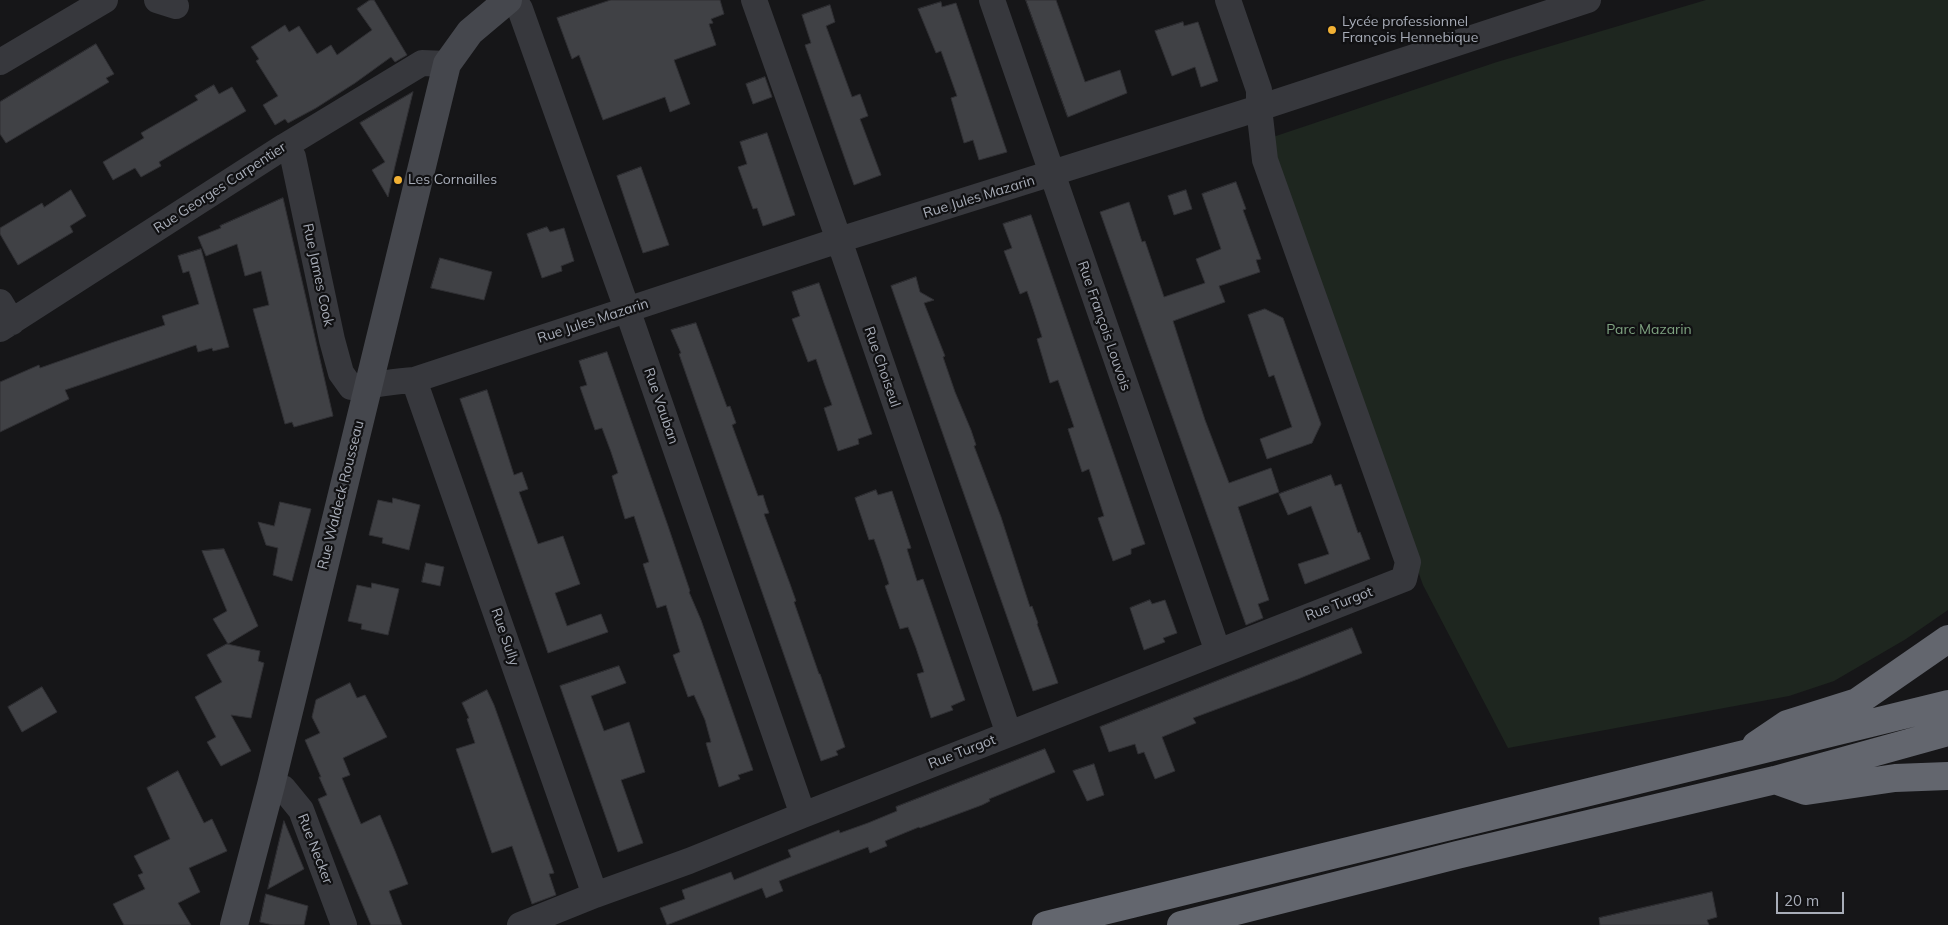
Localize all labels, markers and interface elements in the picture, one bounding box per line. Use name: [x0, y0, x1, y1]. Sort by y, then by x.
place label: Lycée professionnel François Hennebique: [1342, 14, 1478, 46]
marker: Lycée professionnel François Hennebique: [1326, 24, 1338, 36]
street label: Rue Georges Carpentier: [151, 139, 289, 237]
place label: Les Cornailles: [408, 172, 497, 188]
street label: Rue Jules Mazarin: [921, 172, 1037, 222]
marker: Les Cornailles: [392, 174, 404, 186]
street label: Rue James Cook: [299, 222, 337, 328]
street label: Rue François Louvois: [1074, 259, 1134, 393]
street label: Rue Jules Mazarin: [535, 295, 651, 347]
park label: Parc Mazarin: [1606, 322, 1692, 338]
street label: Rue Choiseul: [860, 325, 904, 409]
street label: Rue Vauban: [640, 366, 682, 446]
street label: Rue Waldeck Rousseau: [314, 419, 368, 571]
street label: Rue Turgot: [1303, 583, 1375, 625]
street label: Rue Sully: [487, 606, 523, 668]
street label: Rue Turgot: [926, 731, 998, 773]
street label: Rue Necker: [294, 812, 336, 886]
scale bar: [1778, 882, 1846, 914]
text: 20 m: [1784, 891, 1819, 910]

